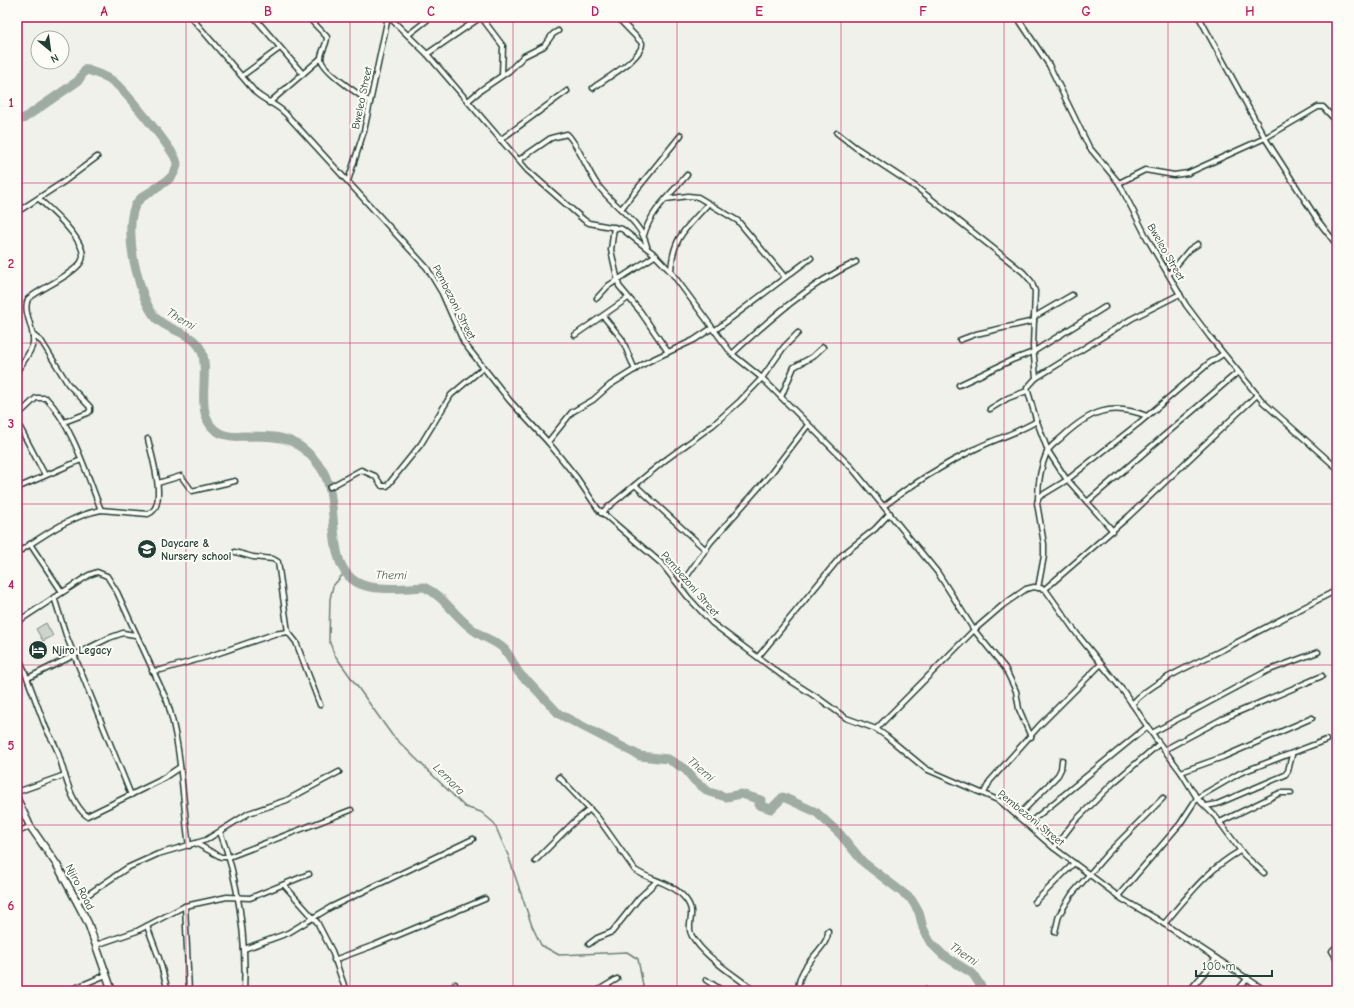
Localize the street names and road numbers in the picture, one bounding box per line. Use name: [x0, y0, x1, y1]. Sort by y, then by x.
street label: Bweleo Street: [349, 65, 375, 130]
street label: Bweleo Street: [1144, 221, 1188, 284]
street label: Pembezoni Street: [430, 263, 479, 342]
street label: Pembezoni Street: [658, 549, 722, 620]
street label: Pembezoni Street: [995, 787, 1068, 849]
street label: Njiro Road: [63, 862, 97, 912]

